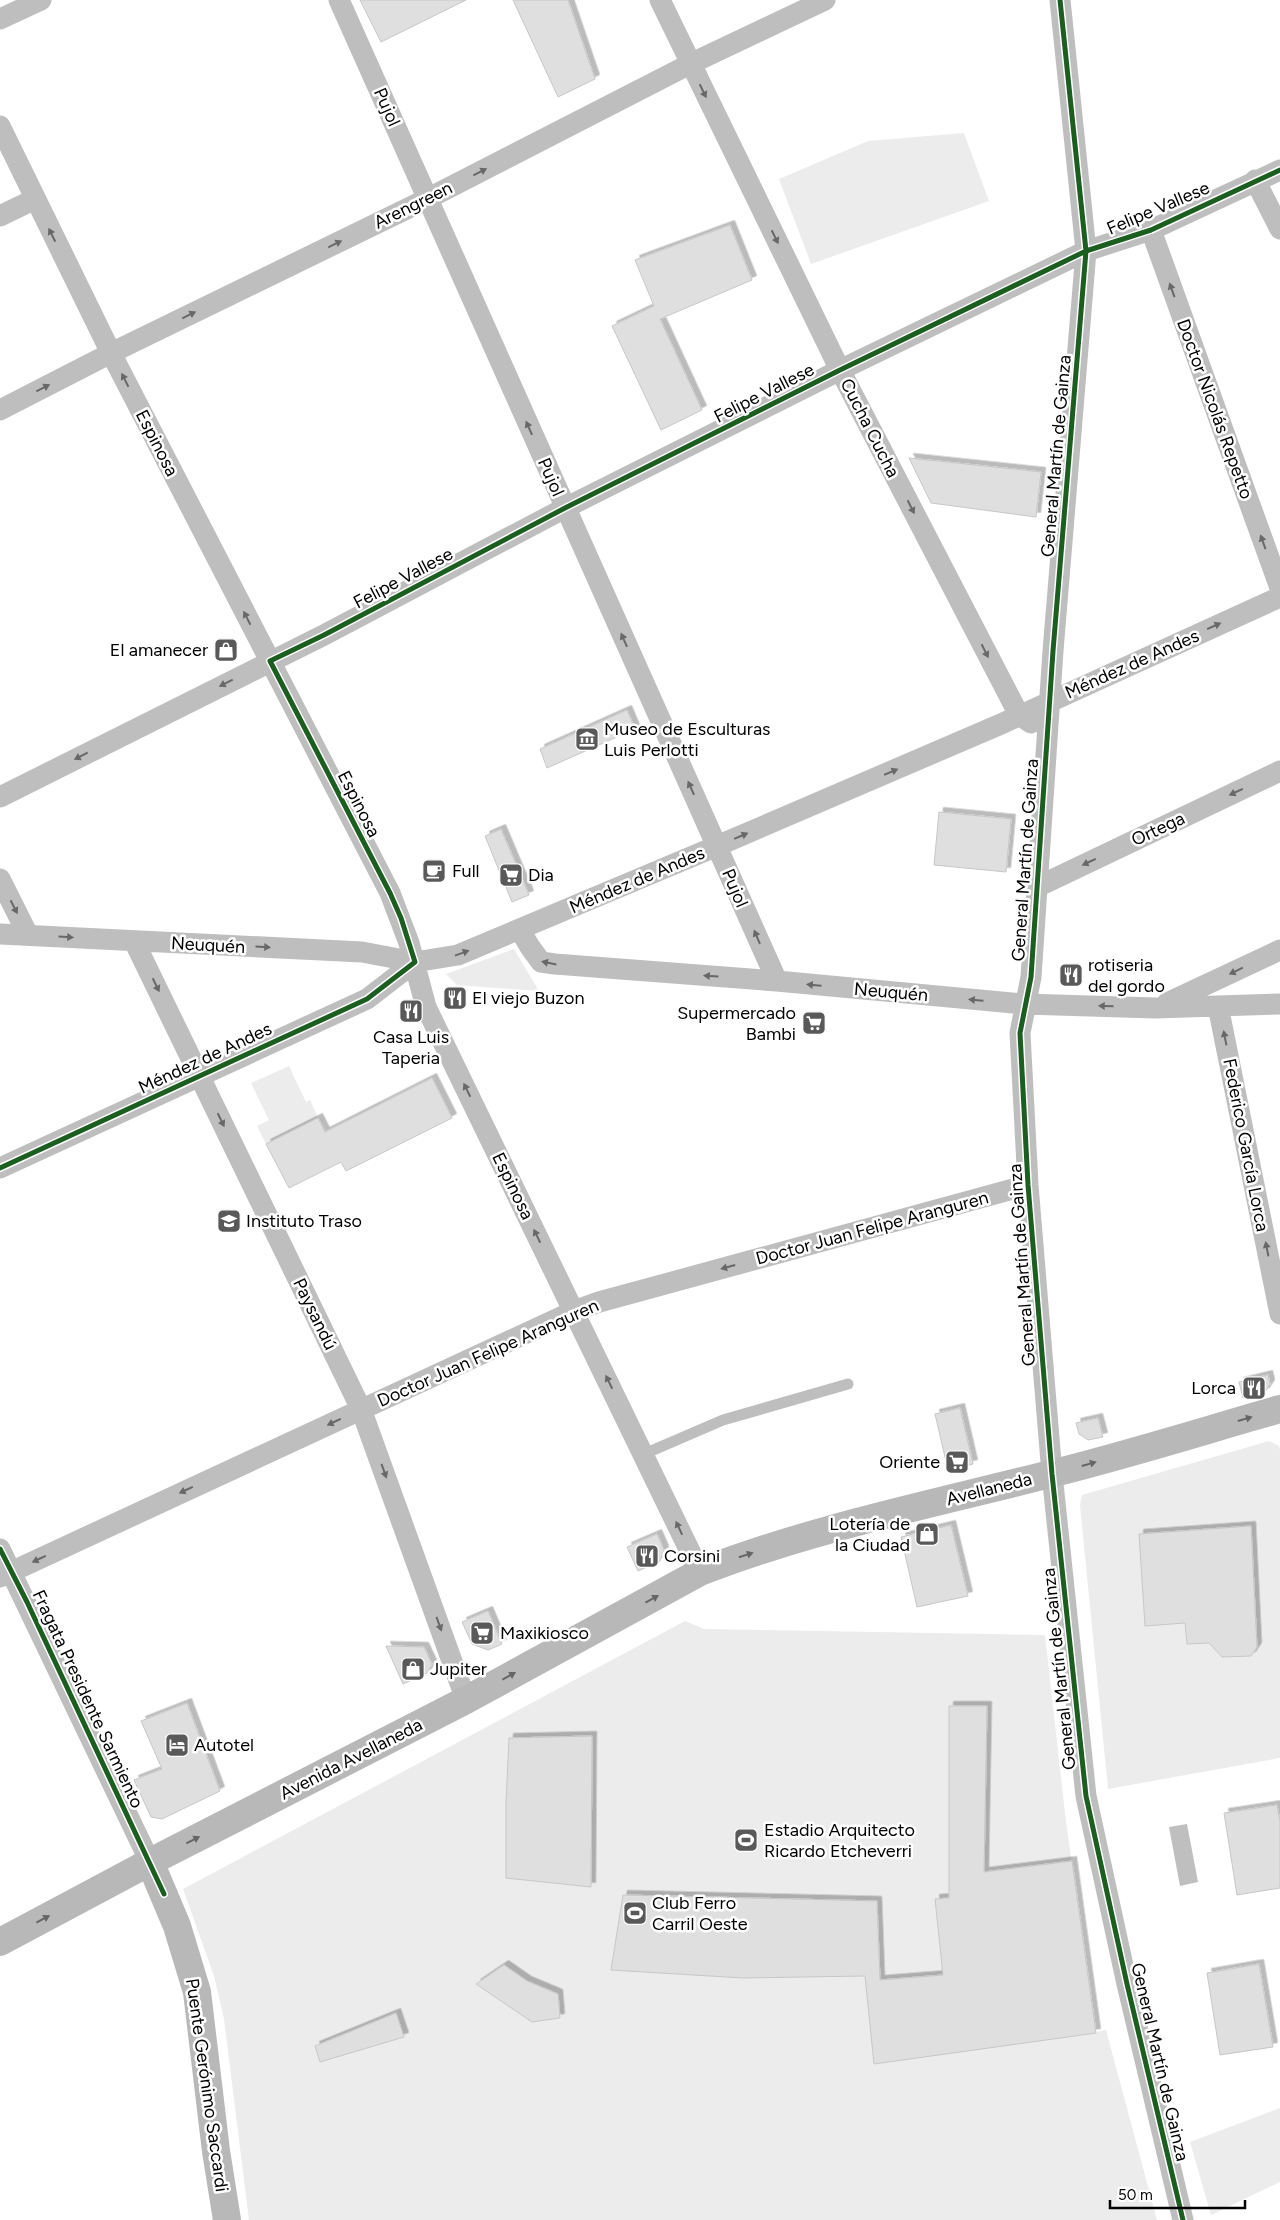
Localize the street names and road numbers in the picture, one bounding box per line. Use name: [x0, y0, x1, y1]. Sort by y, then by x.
street label: Pujol: [369, 84, 405, 130]
street label: Felipe Vallese: [1103, 176, 1213, 240]
street label: Arengreen: [370, 177, 456, 233]
street label: Doctor Nicolás Repetto: [1172, 316, 1258, 502]
street label: General Martín de Gainza: [1036, 354, 1076, 558]
street label: Felipe Vallese: [710, 358, 818, 428]
street label: Cucha Cucha: [836, 375, 904, 481]
street label: Espinosa: [131, 406, 183, 480]
street label: Pujol: [533, 454, 569, 500]
street label: Felipe Vallese: [350, 543, 457, 613]
street label: Méndez de Andes: [1061, 625, 1203, 703]
street label: General Martín de Gainza: [1007, 758, 1043, 962]
street label: Espinosa: [333, 767, 385, 841]
street label: Ortega: [1128, 807, 1188, 851]
street label: Méndez de Andes: [566, 842, 708, 918]
street label: Pujol: [717, 865, 753, 911]
street label: Neuquén: [170, 932, 246, 958]
street label: Neuquén: [853, 978, 929, 1006]
street label: Méndez de Andes: [135, 1017, 275, 1099]
street label: Federico García Lorca: [1218, 1056, 1274, 1234]
street label: Espinosa: [487, 1149, 539, 1223]
street label: General Martín de Gainza: [1004, 1163, 1040, 1367]
street label: Doctor Juan Felipe Aranguren: [753, 1186, 991, 1270]
street label: Paysandú: [288, 1275, 342, 1353]
street label: Doctor Juan Felipe Aranguren: [374, 1294, 602, 1412]
street label: Avellaneda: [944, 1468, 1034, 1510]
street label: General Martín de Gainza: [1037, 1567, 1081, 1771]
street label: Fragata Presidente Sarmiento: [28, 1586, 148, 1812]
street label: Avenida Avellaneda: [276, 1714, 426, 1804]
street label: General Martín de Gainza: [1126, 1961, 1194, 2163]
street label: Puente Gerónimo Saccardi: [181, 1977, 233, 2193]

